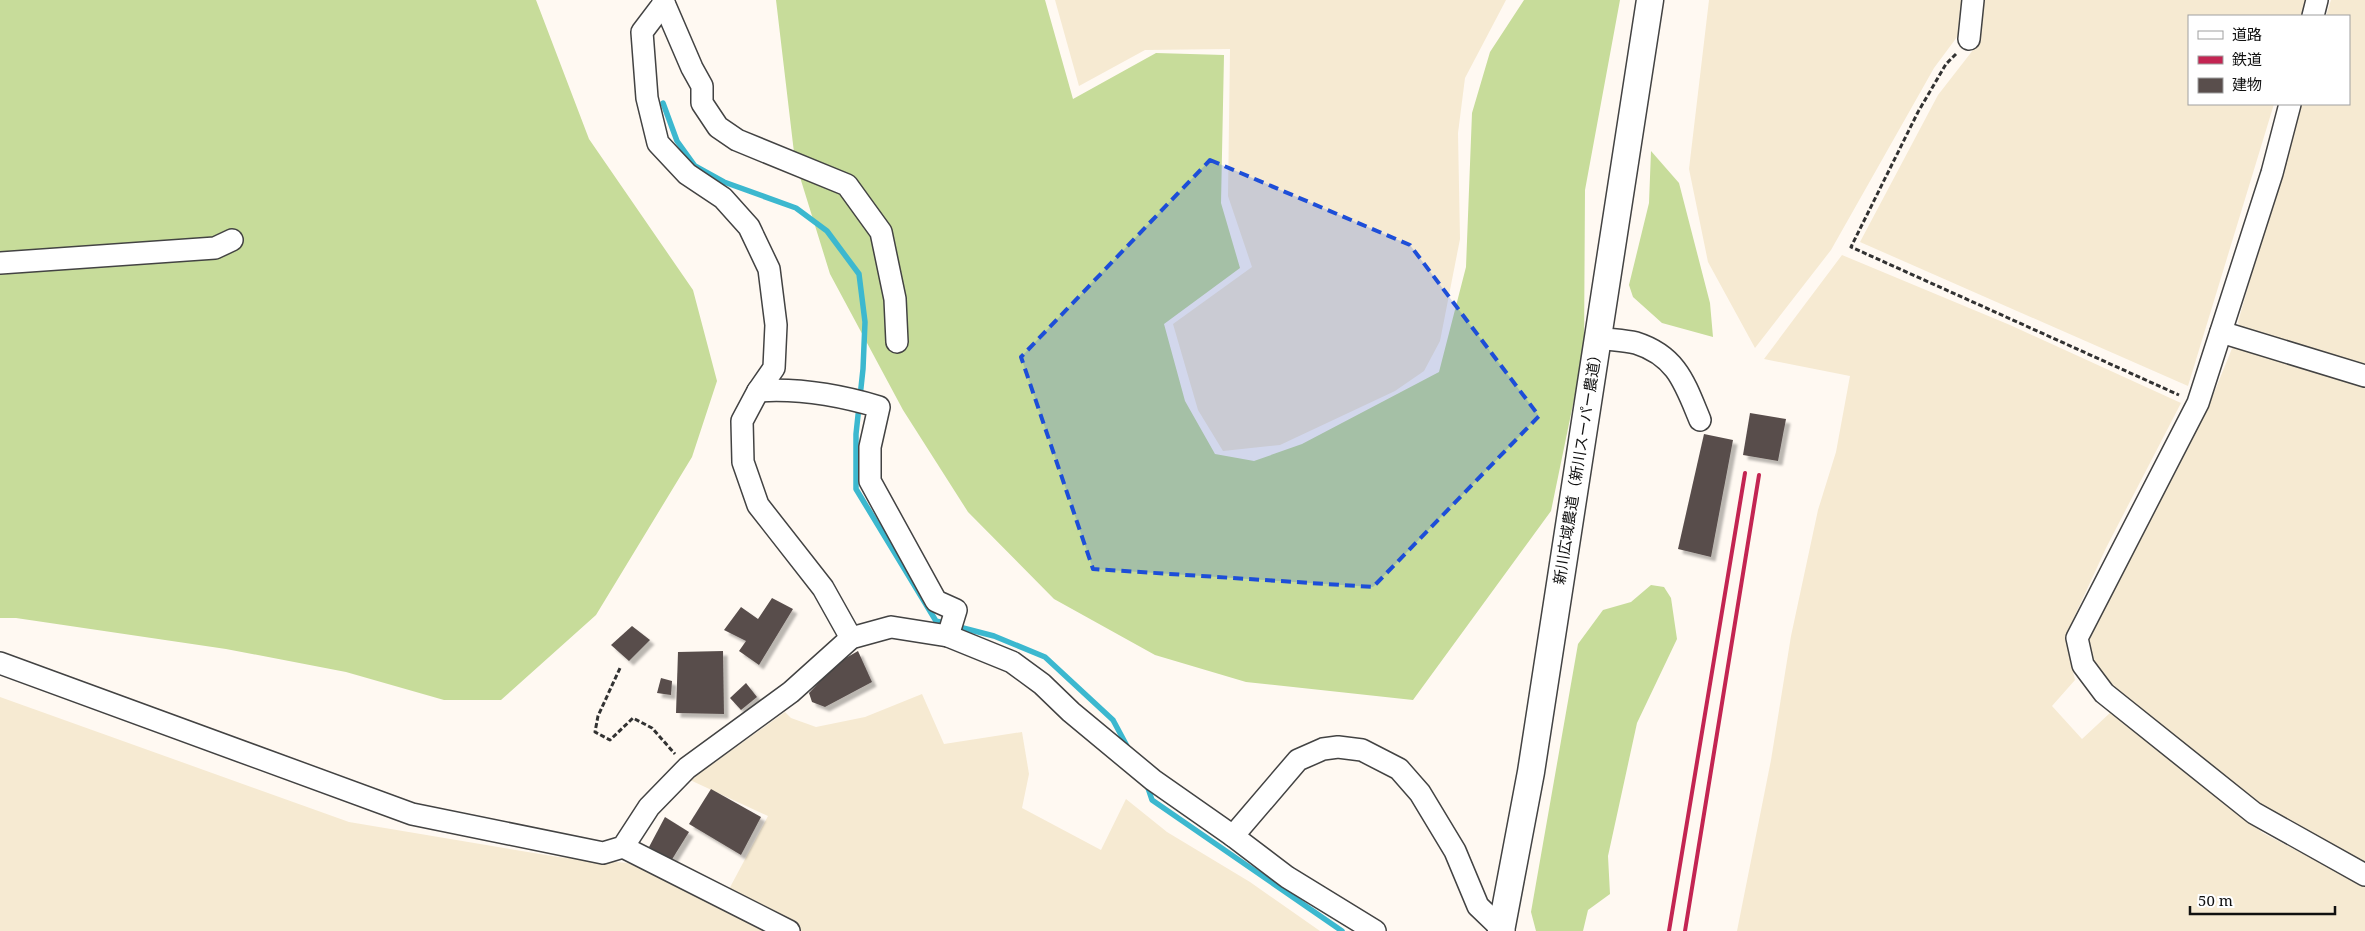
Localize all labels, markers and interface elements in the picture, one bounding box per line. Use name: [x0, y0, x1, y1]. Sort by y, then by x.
legend: [2188, 15, 2350, 105]
text: 道路: [2232, 24, 2262, 44]
text: 鉄道: [2232, 49, 2262, 69]
text: 建物: [2232, 74, 2262, 94]
street label: 新川広域農道（新川スーパー農道）: [1548, 346, 1606, 586]
scale bar: [2190, 884, 2335, 916]
text: 50 m: [2198, 890, 2233, 910]

